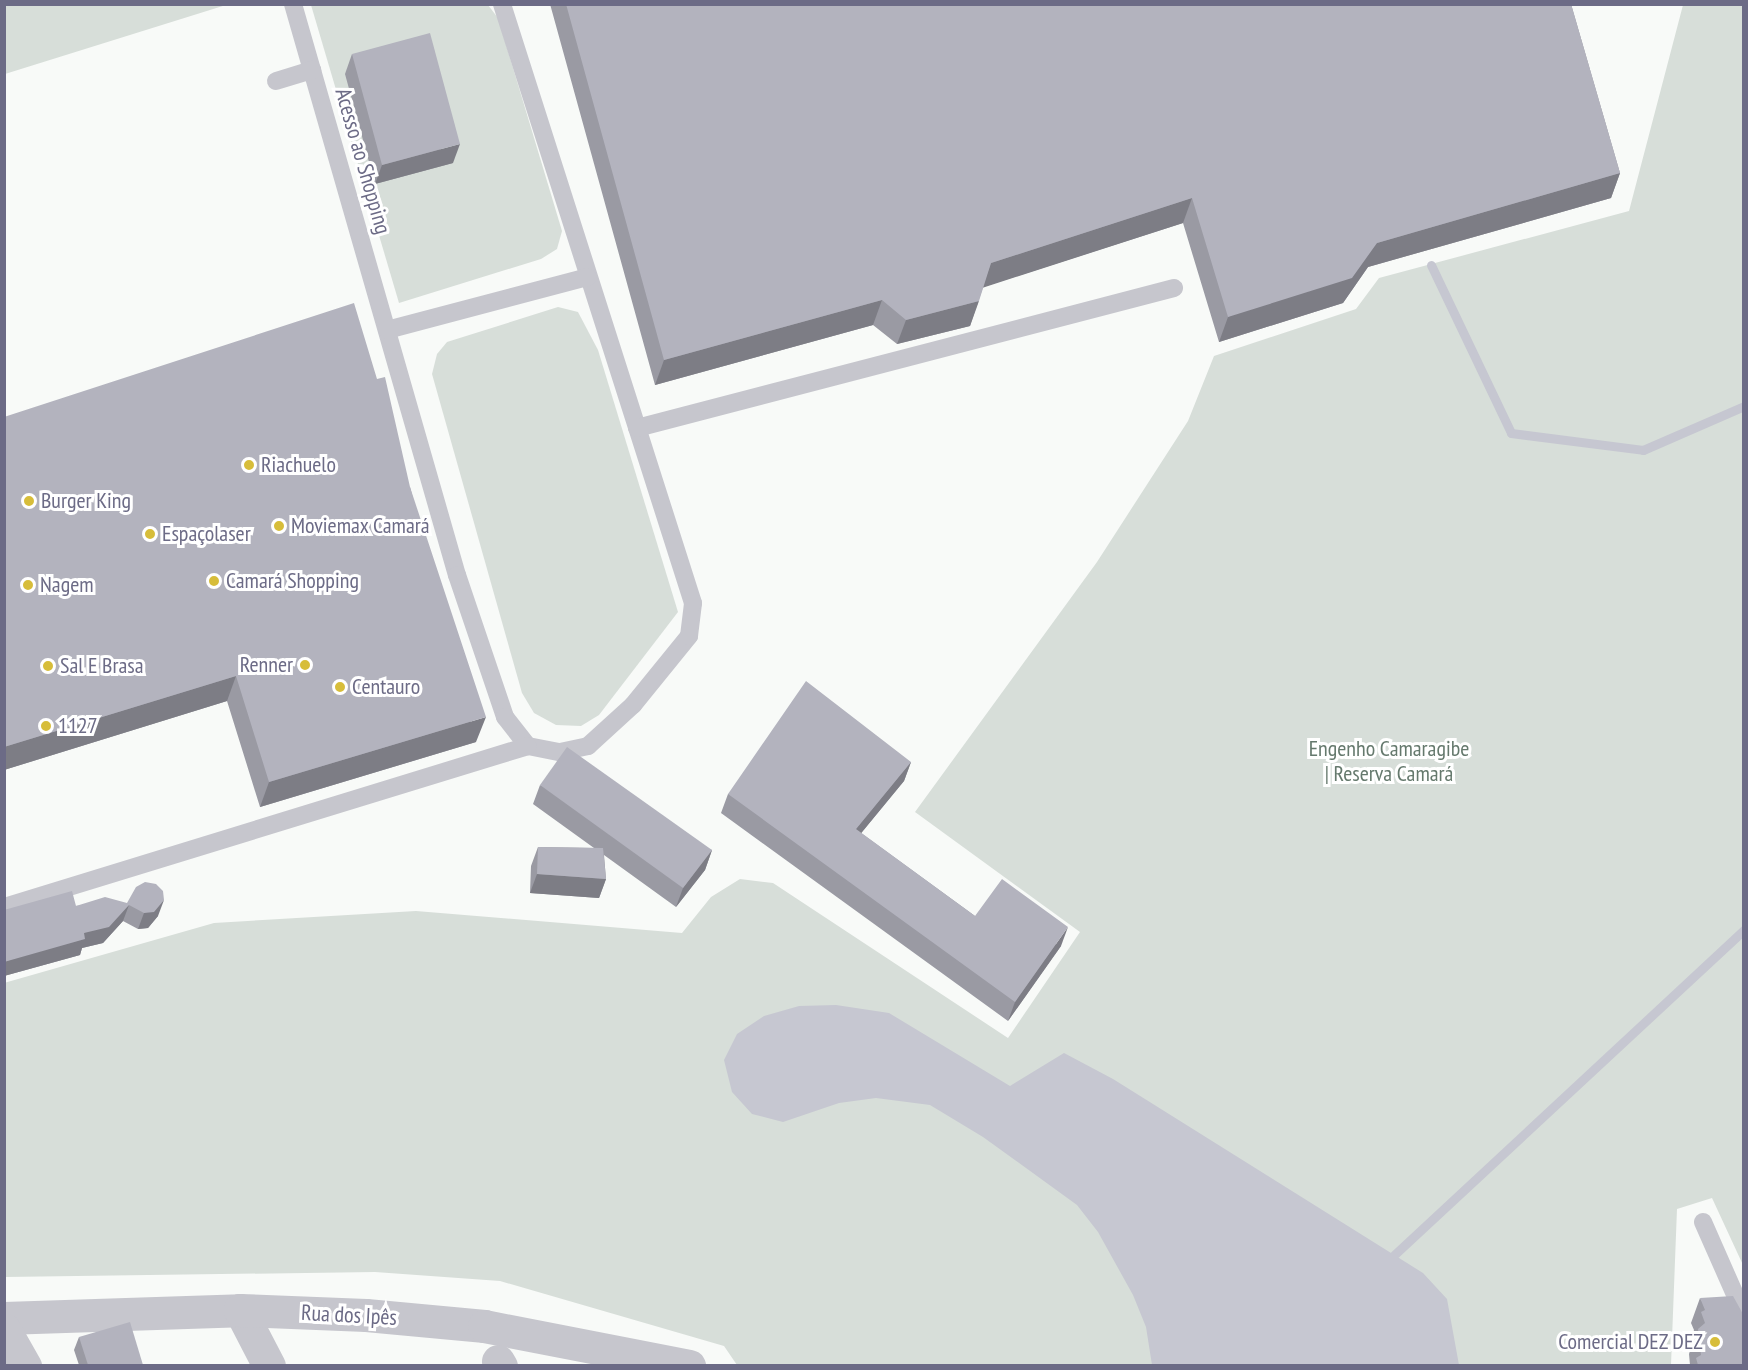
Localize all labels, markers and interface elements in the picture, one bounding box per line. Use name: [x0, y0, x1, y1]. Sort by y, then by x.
street label: Acesso ao Shopping: [330, 85, 396, 237]
place label: Riachuelo: [261, 452, 336, 478]
marker: Riachuelo: [242, 458, 256, 472]
place label: Burger King: [41, 488, 131, 514]
marker: Burger King: [22, 494, 36, 508]
place label: Moviemax Camará: [291, 513, 430, 539]
marker: Moviemax Camará: [272, 519, 286, 533]
place label: Espaçolaser: [162, 521, 251, 547]
marker: Espaçolaser: [143, 527, 157, 541]
place label: Camará Shopping: [226, 568, 359, 594]
place label: Nagem: [40, 572, 94, 598]
marker: Camará Shopping: [207, 574, 221, 588]
marker: Nagem: [21, 578, 35, 592]
place label: Renner: [240, 652, 293, 678]
place label: Sal E Brasa: [60, 653, 144, 679]
marker: Renner: [298, 658, 312, 672]
marker: Sal E Brasa: [41, 659, 55, 673]
place label: Centauro: [352, 674, 420, 700]
marker: Centauro: [333, 680, 347, 694]
place label: 1127: [58, 713, 98, 739]
marker: 1127: [39, 719, 53, 733]
park label: Engenho Camaragibe | Reserva Camará: [1309, 735, 1469, 786]
street label: Rua dos Ipês: [300, 1299, 398, 1331]
place label: Comercial DEZ DEZ: [1557, 1329, 1703, 1355]
marker: Comercial DEZ DEZ: [1708, 1335, 1722, 1349]

